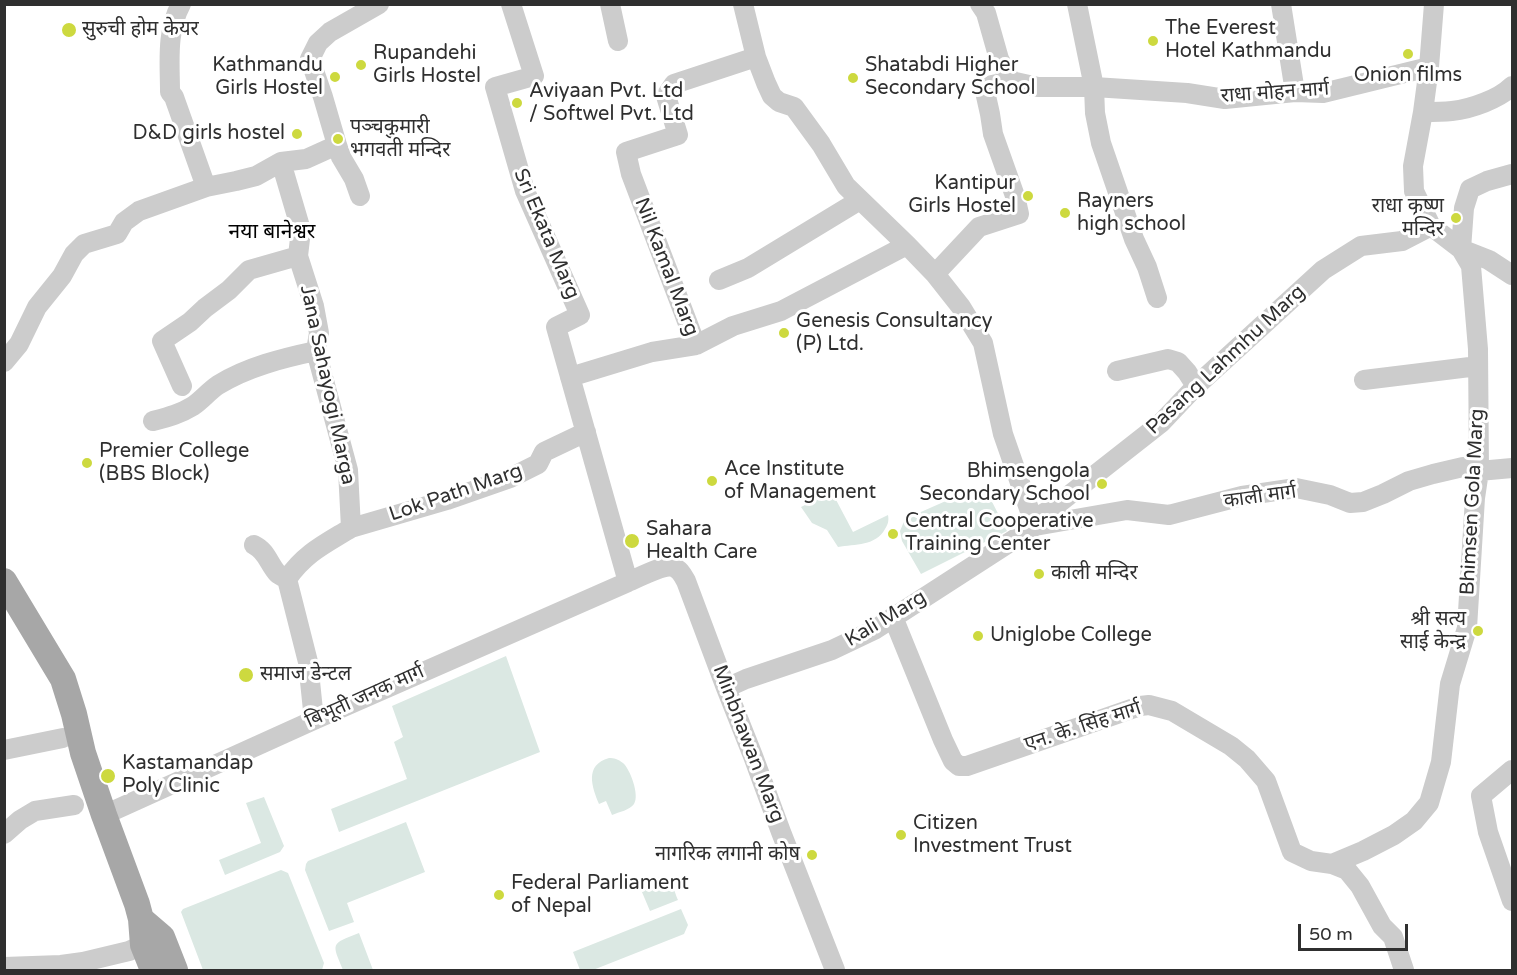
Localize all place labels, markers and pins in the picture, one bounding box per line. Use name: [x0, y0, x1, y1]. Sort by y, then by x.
place label: The Everest Hotel Kathmandu: [1165, 17, 1332, 64]
place label: सुरुची होम केयर: [82, 18, 199, 42]
marker: सुरुची होम केयर: [60, 21, 78, 39]
marker: The Everest Hotel Kathmandu: [1146, 34, 1160, 48]
place label: Rupandehi Girls Hostel: [373, 42, 481, 89]
marker: Onion films: [1401, 47, 1415, 61]
place label: Kathmandu Girls Hostel: [212, 54, 323, 101]
place label: Shatabdi Higher Secondary School: [865, 54, 1035, 101]
marker: Rupandehi Girls Hostel: [354, 58, 368, 72]
place label: Onion films: [1354, 64, 1462, 88]
marker: Kathmandu Girls Hostel: [328, 70, 342, 84]
marker: Shatabdi Higher Secondary School: [846, 71, 860, 85]
place label: Aviyaan Pvt. Ltd / Softwel Pvt. Ltd: [529, 80, 694, 127]
marker: Aviyaan Pvt. Ltd / Softwel Pvt. Ltd: [510, 96, 524, 110]
place label: पञ्चकुमारी भगवती मन्दिर: [350, 116, 450, 163]
place label: D&D girls hostel: [132, 122, 285, 146]
marker: D&D girls hostel: [290, 127, 304, 141]
marker: पञ्चकुमारी भगवती मन्दिर: [331, 132, 345, 146]
place label: Kantipur Girls Hostel: [908, 172, 1016, 219]
marker: Kantipur Girls Hostel: [1021, 189, 1035, 203]
place label: Rayners high school: [1077, 190, 1186, 237]
place label: राधा कृष्ण मन्दिर: [1372, 195, 1444, 242]
marker: Rayners high school: [1058, 206, 1072, 220]
marker: राधा कृष्ण मन्दिर: [1449, 211, 1463, 225]
place label: Genesis Consultancy (P) Ltd.: [796, 310, 992, 357]
marker: Genesis Consultancy (P) Ltd.: [777, 326, 791, 340]
place label: Premier College (BBS Block): [99, 440, 249, 487]
marker: Premier College (BBS Block): [80, 456, 94, 470]
place label: Ace Institute of Management: [724, 458, 876, 505]
place label: Bhimsengola Secondary School: [920, 460, 1090, 507]
marker: Ace Institute of Management: [705, 474, 719, 488]
marker: Bhimsengola Secondary School: [1095, 477, 1109, 491]
place label: Central Cooperative Training Center: [905, 510, 1093, 557]
place label: Sahara Health Care: [646, 518, 757, 565]
marker: Central Cooperative Training Center: [886, 527, 900, 541]
marker: Sahara Health Care: [623, 532, 641, 550]
place label: काली मन्दिर: [1051, 562, 1138, 586]
marker: काली मन्दिर: [1032, 567, 1046, 581]
place label: श्री सत्य साई केन्द्र: [1400, 608, 1466, 655]
place label: Uniglobe College: [990, 624, 1152, 648]
marker: श्री सत्य साई केन्द्र: [1471, 624, 1485, 638]
marker: Uniglobe College: [971, 629, 985, 643]
place label: समाज डेन्टल: [260, 663, 351, 687]
marker: समाज डेन्टल: [237, 666, 255, 684]
place label: Kastamandap Poly Clinic: [122, 752, 253, 799]
marker: Kastamandap Poly Clinic: [99, 767, 117, 785]
place label: Citizen Investment Trust: [913, 812, 1072, 859]
marker: Citizen Investment Trust: [894, 828, 908, 842]
place label: नागरिक लगानी कोष: [655, 843, 800, 867]
marker: नागरिक लगानी कोष: [805, 848, 819, 862]
place label: Federal Parliament of Nepal: [511, 872, 689, 919]
marker: Federal Parliament of Nepal: [492, 888, 506, 902]

